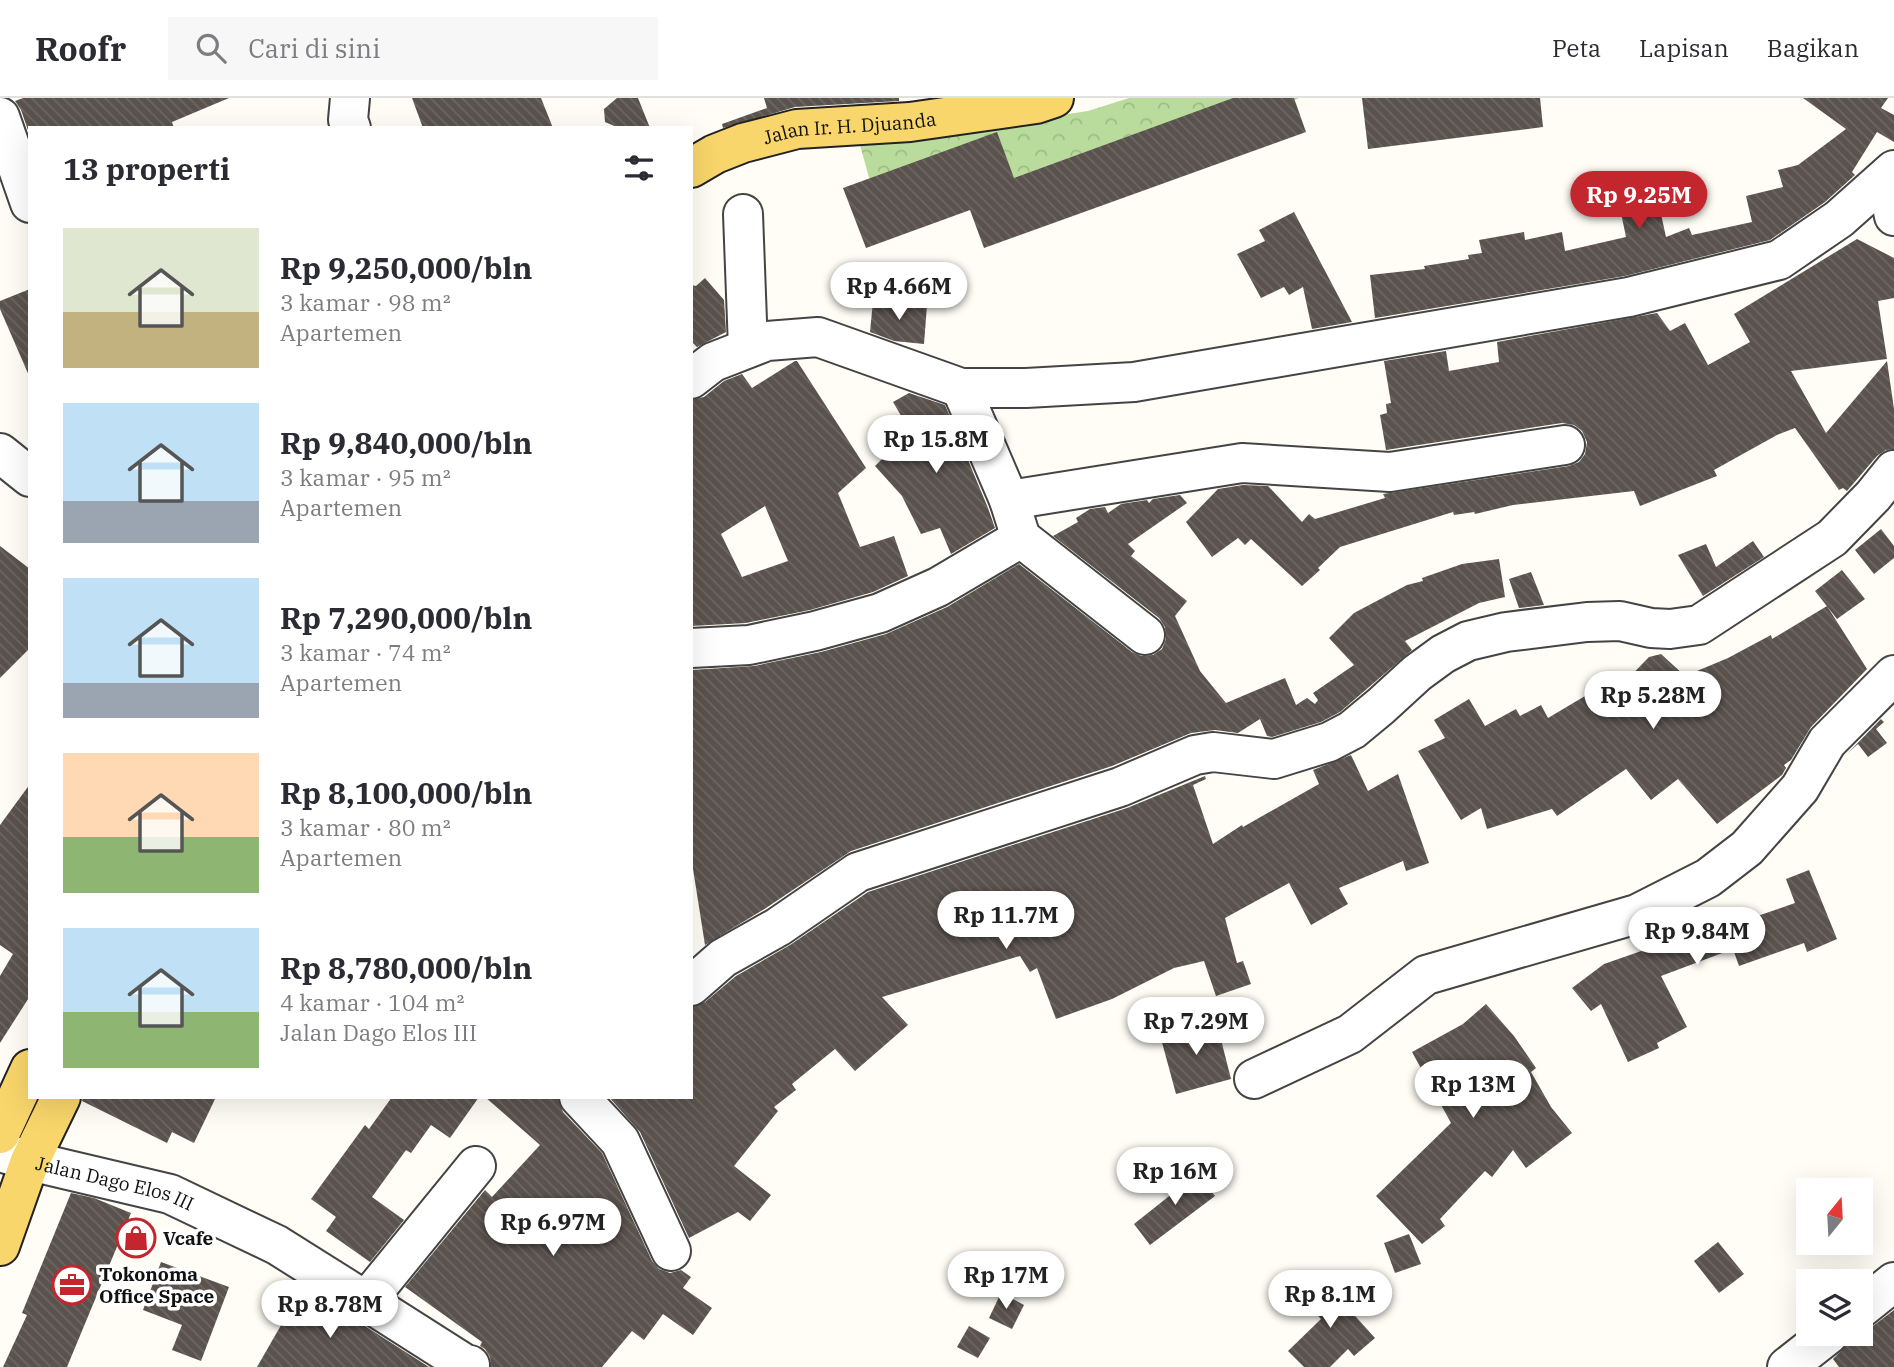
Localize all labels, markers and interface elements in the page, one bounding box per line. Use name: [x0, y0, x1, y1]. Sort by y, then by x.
search box: [168, 17, 658, 80]
text: Roofr: [35, 27, 126, 70]
icon: search: [192, 29, 230, 67]
text: Cari di sini: [248, 31, 380, 65]
text: Peta: [1552, 32, 1601, 64]
text: Lapisan: [1639, 32, 1729, 64]
text: Bagikan: [1767, 32, 1859, 64]
street label: Jalan Ir. H. Djuanda: [760, 106, 938, 149]
text: 13 properti: [63, 149, 230, 188]
icon: filters: [620, 149, 658, 187]
pin: Rp 9.25M: [1567, 172, 1711, 231]
text: Rp 9.25M: [1586, 179, 1692, 209]
text: Rp 9,250,000/bln: [280, 248, 532, 287]
icon: home: [119, 256, 203, 340]
pin: Rp 4.66M: [827, 262, 971, 322]
text: Rp 4.66M: [846, 270, 952, 300]
text: 3 kamar · 98 m²: [280, 287, 451, 317]
text: Apartemen: [280, 317, 402, 347]
pin: Rp 15.8M: [864, 416, 1008, 475]
text: Rp 9,840,000/bln: [280, 423, 532, 462]
text: Rp 15.8M: [883, 423, 989, 453]
icon: home: [119, 431, 203, 515]
text: 3 kamar · 95 m²: [280, 462, 451, 492]
text: Apartemen: [280, 492, 402, 522]
text: Rp 7,290,000/bln: [280, 598, 532, 637]
icon: home: [119, 606, 203, 690]
text: 3 kamar · 74 m²: [280, 637, 451, 667]
text: Apartemen: [280, 667, 402, 697]
pin: Rp 5.28M: [1581, 672, 1725, 731]
text: Rp 5.28M: [1600, 679, 1706, 709]
text: Rp 8,100,000/bln: [280, 773, 532, 812]
icon: home: [119, 781, 203, 865]
text: 3 kamar · 80 m²: [280, 812, 451, 842]
text: Apartemen: [280, 842, 402, 872]
pin: Rp 11.7M: [934, 892, 1078, 951]
text: Rp 11.7M: [953, 899, 1059, 929]
pin: Rp 9.84M: [1625, 908, 1769, 967]
text: Rp 9.84M: [1644, 915, 1750, 945]
text: Rp 8,780,000/bln: [280, 948, 532, 987]
icon: home: [119, 956, 203, 1040]
text: 4 kamar · 104 m²: [280, 987, 465, 1017]
pin: Rp 7.29M: [1124, 998, 1268, 1057]
text: Rp 7.29M: [1143, 1005, 1249, 1035]
text: Jalan Dago Elos III: [280, 1017, 477, 1047]
pin: Rp 13M: [1416, 1060, 1530, 1120]
text: Rp 13M: [1430, 1068, 1516, 1098]
pin: Rp 16M: [1118, 1148, 1232, 1207]
street label: Jalan Dago Elos III: [33, 1151, 198, 1216]
text: Rp 16M: [1132, 1155, 1218, 1185]
north arrow: [1796, 1178, 1872, 1255]
map controls: [1796, 1178, 1873, 1346]
pin: Rp 6.97M: [481, 1198, 625, 1258]
text: Rp 6.97M: [500, 1206, 606, 1236]
shop icon: Vcafe: [115, 1217, 157, 1259]
place label: Vcafe: [163, 1226, 214, 1250]
pin: Rp 17M: [949, 1252, 1063, 1311]
text: Rp 17M: [963, 1259, 1049, 1289]
place label: Tokonoma Office Space: [99, 1262, 215, 1308]
office icon: Tokonoma Office Space: [51, 1264, 93, 1306]
button: layers: [1796, 1269, 1873, 1346]
pin: Rp 8.1M: [1265, 1270, 1395, 1330]
text: Rp 8.1M: [1284, 1278, 1376, 1308]
pin: Rp 8.78M: [258, 1280, 402, 1340]
text: Rp 8.78M: [277, 1288, 383, 1318]

